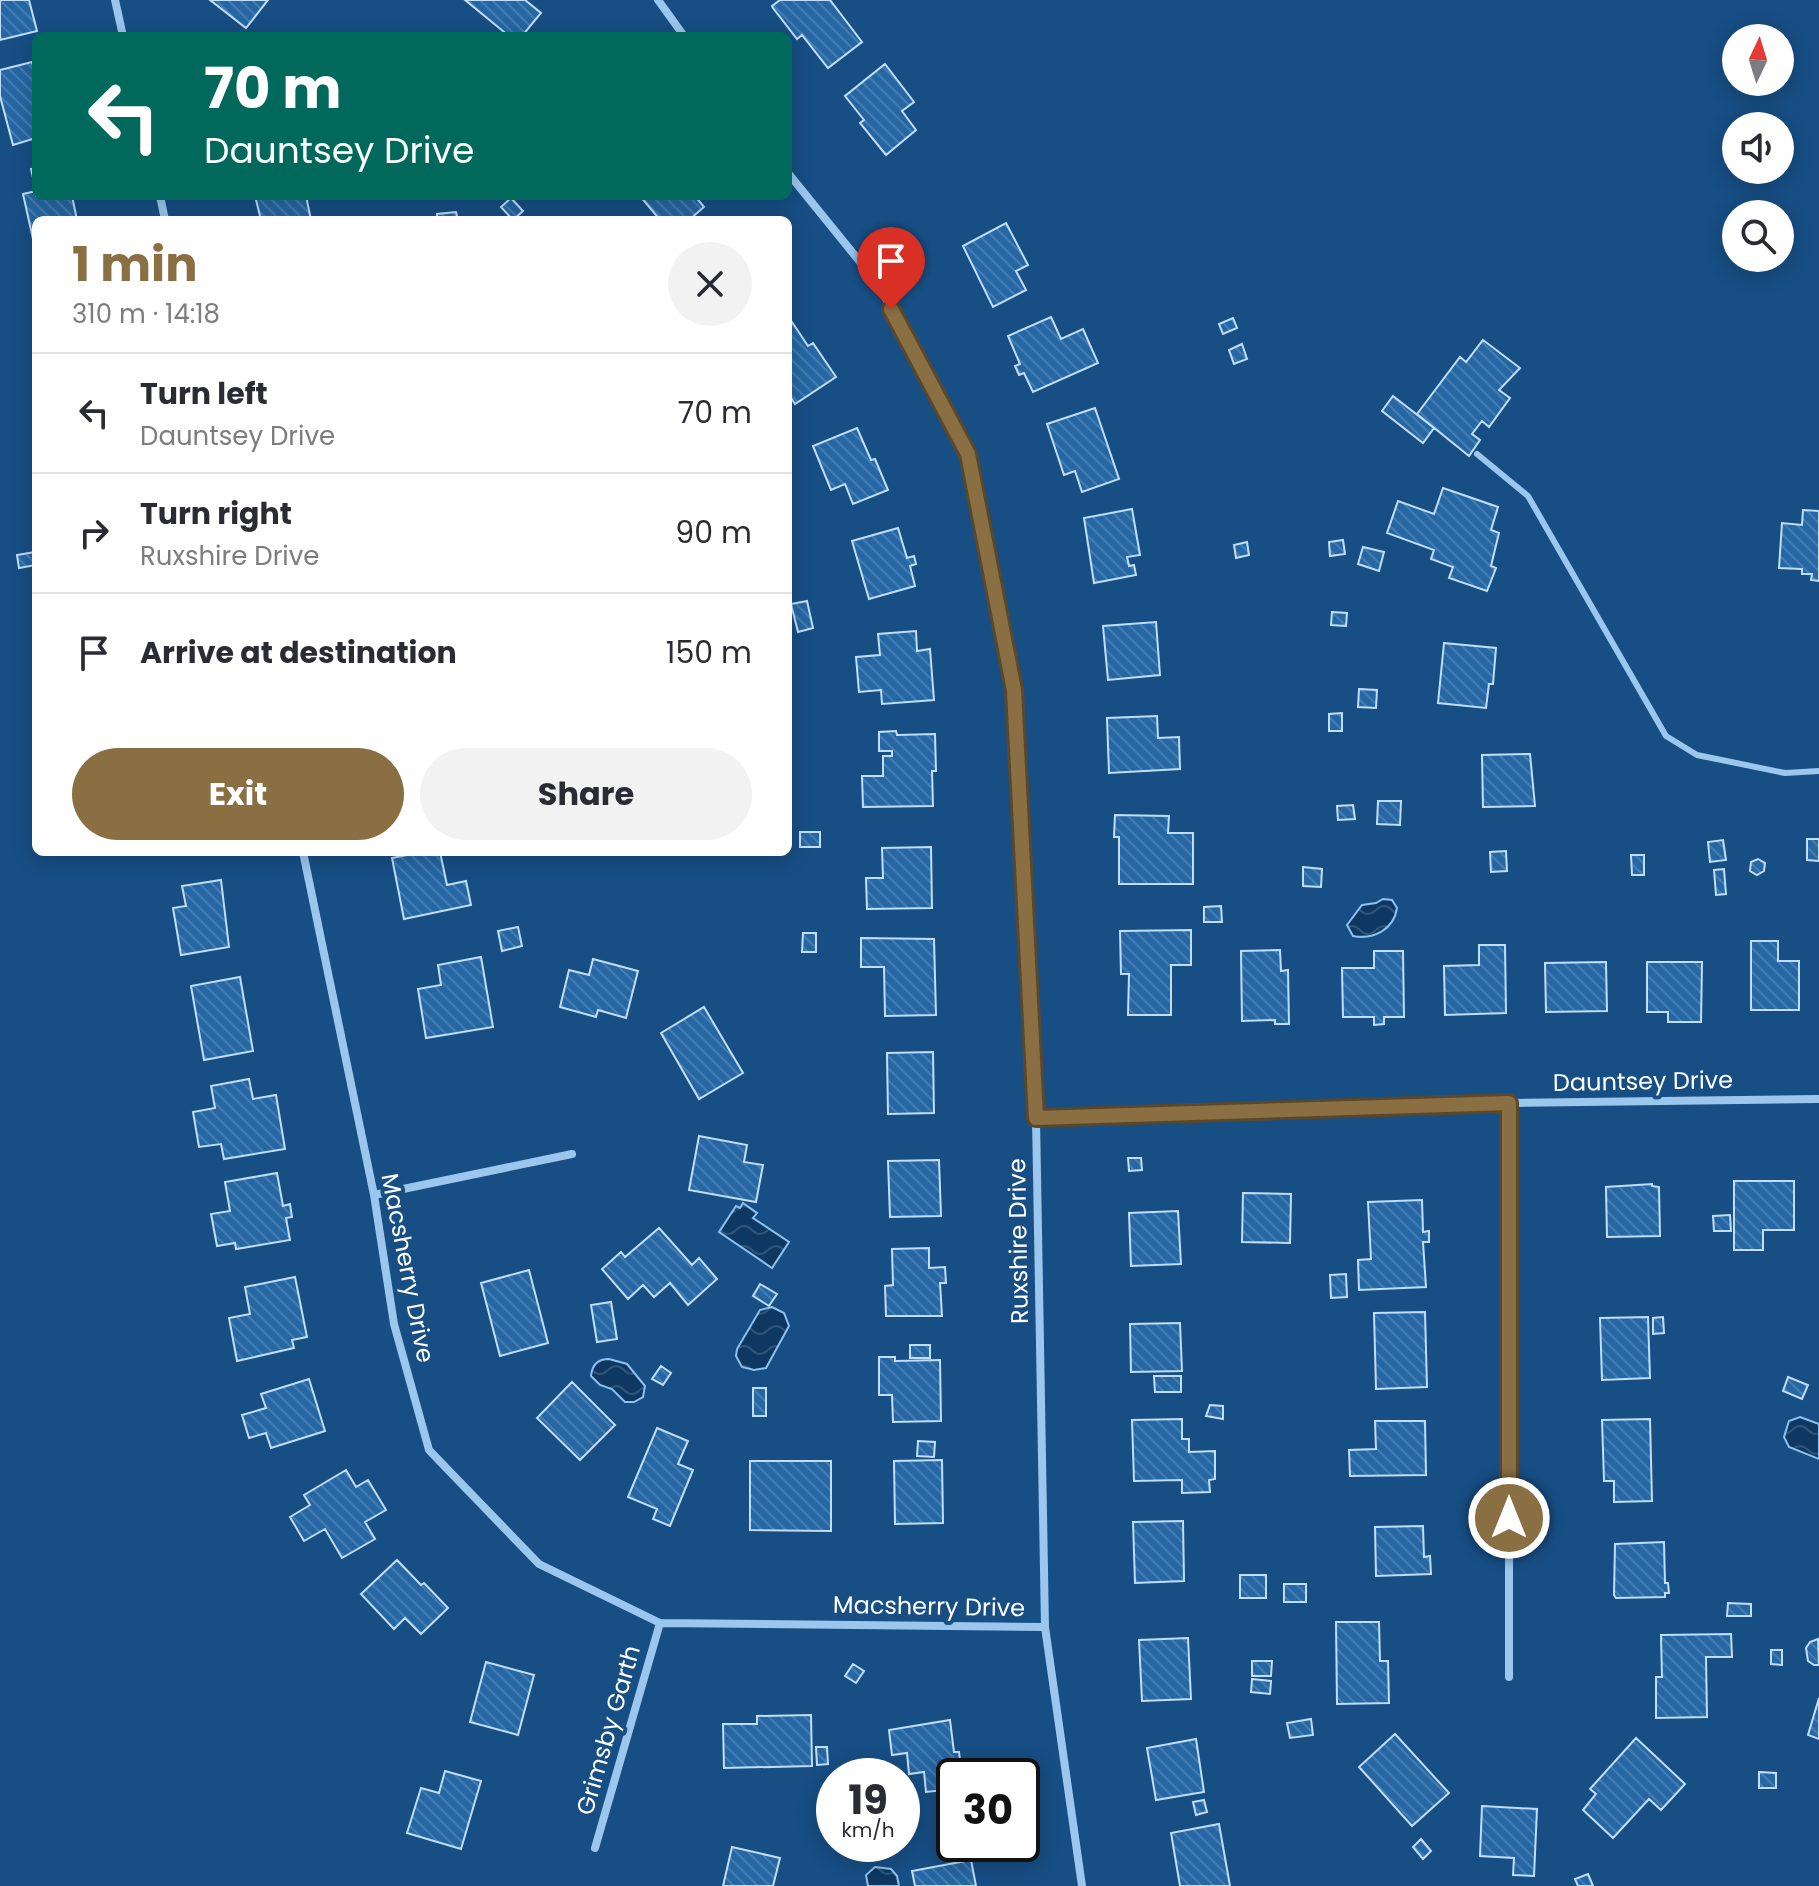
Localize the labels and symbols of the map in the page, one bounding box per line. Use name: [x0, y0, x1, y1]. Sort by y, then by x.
north arrow: [1722, 24, 1794, 96]
pin: [857, 227, 925, 309]
street label: Dauntsey Drive: [1553, 1063, 1733, 1099]
street label: Ruxshire Drive: [1000, 1158, 1036, 1324]
street label: Macsherry Drive: [373, 1171, 443, 1365]
position arrow: [1467, 1476, 1551, 1560]
street label: Macsherry Drive: [833, 1588, 1025, 1624]
street label: Grimsby Garth: [568, 1641, 648, 1819]
speed limit sign: 30: [936, 1758, 1040, 1862]

